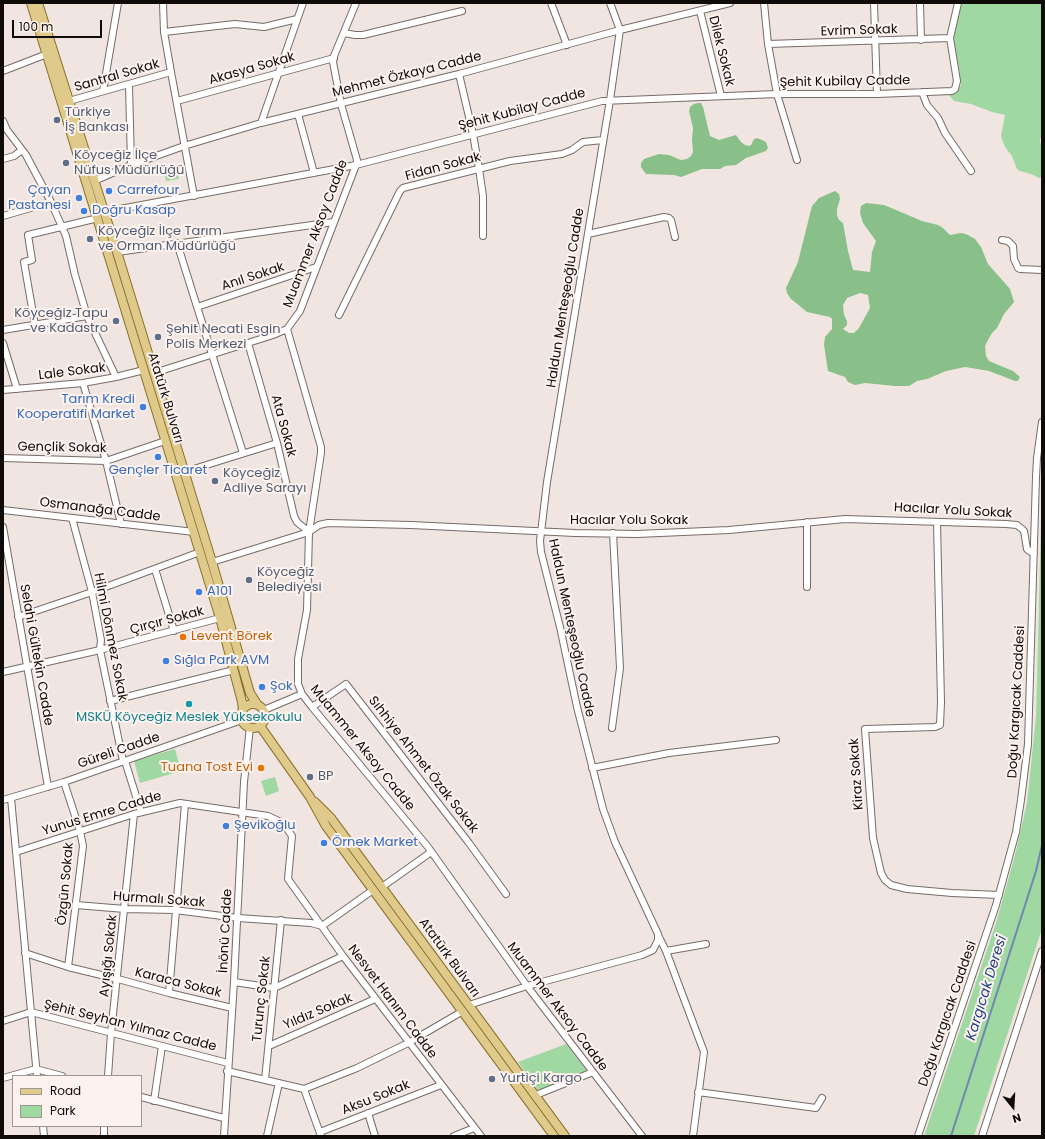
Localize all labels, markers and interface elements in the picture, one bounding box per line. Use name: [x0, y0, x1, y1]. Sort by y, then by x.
scale bar: [14, 12, 104, 38]
street label: Dilek Sokak: [705, 14, 737, 88]
text: 100 m: [19, 18, 53, 35]
street label: Evrim Sokak: [820, 22, 898, 40]
street label: Akasya Sokak: [207, 49, 297, 89]
street label: Mehmet Özkaya Cadde: [331, 49, 483, 101]
street label: Santral Sokak: [73, 56, 161, 96]
street label: Şehit Kubilay Cadde: [780, 73, 910, 91]
street label: Şehit Kubilay Cadde: [457, 86, 587, 134]
place label: Türkiye İş Bankası: [65, 105, 129, 136]
marker: Türkiye İş Bankası: [52, 115, 62, 125]
place label: Köyceğiz İlçe Nüfus Müdürlüğü: [74, 148, 184, 179]
street label: Fidan Sokak: [404, 149, 482, 185]
marker: Köyceğiz İlçe Nüfus Müdürlüğü: [61, 158, 71, 168]
street label: Muammer Aksoy Cadde: [281, 158, 351, 310]
place label: Çayan Pastanesi: [8, 183, 71, 214]
place label: Carrefour: [117, 183, 179, 199]
marker: Carrefour: [104, 186, 114, 196]
marker: Çayan Pastanesi: [74, 193, 84, 203]
place label: Doğru Kasap: [92, 203, 176, 219]
marker: Doğru Kasap: [79, 206, 89, 216]
street label: Haldun Menteşeoğlu Cadde: [544, 207, 588, 389]
place label: Köyceğiz İlçe Tarım ve Orman Müdürlüğü: [98, 224, 236, 255]
marker: Köyceğiz İlçe Tarım ve Orman Müdürlüğü: [85, 234, 95, 244]
street label: Anıl Sokak: [220, 260, 286, 294]
place label: Köyceğiz Tapu ve Kadastro: [14, 306, 108, 337]
marker: Köyceğiz Tapu ve Kadastro: [111, 316, 121, 326]
place label: Şehit Necati Esgin Polis Merkezi: [166, 322, 280, 353]
marker: Şehit Necati Esgin Polis Merkezi: [153, 332, 163, 342]
street label: Atatürk Bulvarı: [144, 351, 186, 445]
street label: Lale Sokak: [38, 360, 106, 384]
place label: Tarım Kredi Kooperatifi Market: [17, 392, 135, 423]
street label: Ata Sokak: [267, 393, 299, 459]
marker: Tarım Kredi Kooperatifi Market: [138, 402, 148, 412]
street label: Gençlik Sokak: [17, 439, 107, 457]
marker: Gençler Ticaret: [153, 452, 163, 462]
place label: Gençler Ticaret: [109, 463, 207, 479]
place label: Köyceğiz Adliye Sarayı: [223, 466, 306, 497]
marker: Köyceğiz Adliye Sarayı: [210, 476, 220, 486]
street label: Osmanağa Cadde: [39, 495, 161, 525]
street label: Hacılar Yolu Sokak: [894, 500, 1012, 522]
street label: Hacılar Yolu Sokak: [570, 513, 688, 529]
street label: Haldun Menteşeoğlu Cadde: [544, 538, 598, 718]
place label: Köyceğiz Belediyesi: [257, 565, 322, 596]
street label: Hilmi Dönmez Sokak: [90, 572, 130, 702]
marker: Köyceğiz Belediyesi: [244, 575, 254, 585]
street label: Selahi Gültekin Cadde: [16, 583, 56, 727]
place label: A101: [207, 584, 232, 600]
marker: A101: [194, 587, 204, 597]
street label: Çırçır Sokak: [128, 604, 206, 638]
street label: Doğu Kargıcak Caddesi: [1005, 625, 1029, 779]
place label: Levent Börek: [191, 629, 272, 645]
marker: Levent Börek: [178, 632, 188, 642]
place label: Sığla Park AVM: [174, 653, 269, 669]
marker: Sığla Park AVM: [161, 656, 171, 666]
place label: Şok: [270, 679, 293, 695]
marker: Şok: [257, 682, 267, 692]
street label: Muammer Aksoy Cadde: [306, 682, 418, 814]
street label: Sıhhiye Ahmet Özak Sokak: [365, 693, 481, 837]
marker: MSKÜ Köyceğiz Meslek Yüksekokulu: [184, 699, 194, 709]
place label: MSKÜ Köyceğiz Meslek Yüksekokulu: [76, 710, 302, 726]
street label: Güreli Cadde: [76, 730, 162, 772]
street label: Kiraz Sokak: [847, 737, 867, 811]
place label: Tuana Tost Evi: [161, 760, 253, 776]
marker: Tuana Tost Evi: [256, 763, 266, 773]
place label: BP: [318, 769, 333, 785]
marker: BP: [305, 772, 315, 782]
street label: Yunus Emre Cadde: [41, 788, 163, 840]
place label: Şevikoğlu: [234, 818, 296, 834]
marker: Şevikoğlu: [221, 821, 231, 831]
place label: Örnek Market: [332, 835, 418, 851]
marker: Örnek Market: [319, 838, 329, 848]
street label: Özgün Sokak: [55, 842, 77, 926]
street label: İnönü Cadde: [216, 888, 236, 974]
street label: Hurmalı Sokak: [112, 889, 206, 911]
street label: Ayışığı Sokak: [97, 914, 121, 998]
street label: Atatürk Bulvarı: [415, 915, 483, 1001]
water label: Kargıcak Deresi: [963, 934, 1011, 1042]
street label: Doğu Kargıcak Caddesi: [916, 939, 980, 1089]
street label: Muammer Aksoy Cadde: [503, 940, 611, 1074]
street label: Nesvet Hanım Cadde: [344, 942, 440, 1062]
street label: Turunç Sokak: [250, 955, 274, 1043]
street label: Karaca Sokak: [133, 965, 223, 1001]
street label: Yıldız Sokak: [281, 990, 355, 1034]
street label: Şehit Seyhan Yılmaz Cadde: [42, 997, 218, 1055]
place label: Yurtiçi Kargo: [500, 1071, 582, 1087]
marker: Yurtiçi Kargo: [487, 1074, 497, 1084]
legend: [12, 1075, 142, 1127]
street label: Aksu Sokak: [340, 1077, 412, 1119]
text: Road: [50, 1082, 81, 1099]
north arrow: [993, 1087, 1033, 1127]
text: Park: [50, 1102, 76, 1119]
text: N: [1010, 1110, 1023, 1127]

